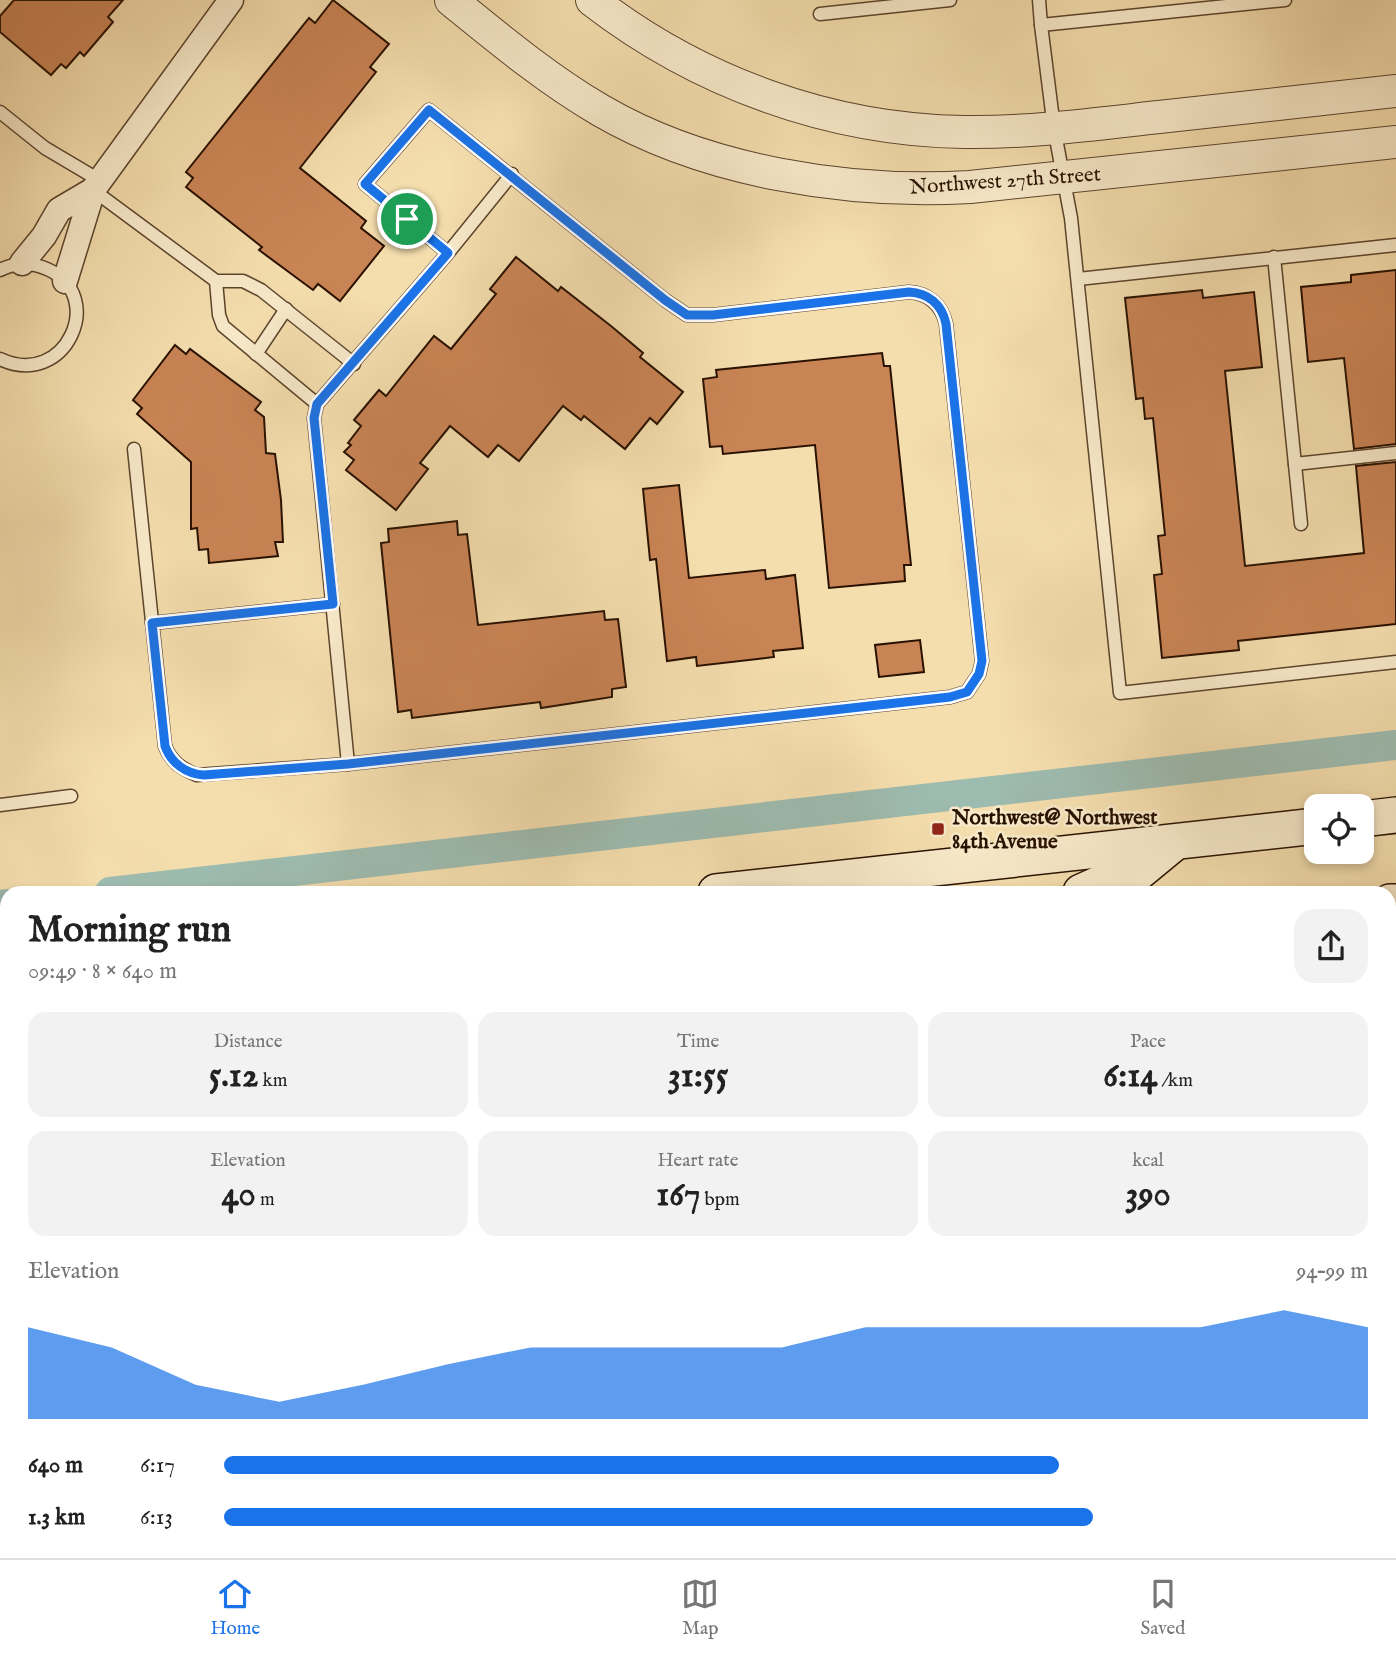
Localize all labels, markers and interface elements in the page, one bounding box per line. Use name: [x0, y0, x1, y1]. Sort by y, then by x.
street label: Northwest 27th Street: [909, 161, 1102, 202]
pin: [377, 189, 437, 249]
icon: arrive: [388, 200, 426, 238]
map controls: [1304, 794, 1374, 864]
button: locate: [1304, 794, 1374, 864]
place label: Northwest@ Northwest 84th Avenue: [951, 805, 1158, 856]
marker: Northwest@ Northwest 84th Avenue: [930, 821, 946, 837]
text: Morning run: [28, 907, 231, 955]
button: share: [1294, 909, 1368, 983]
text: 09:49 · 8 × 640 m: [28, 957, 177, 986]
text: Distance: [214, 1030, 282, 1054]
text: Time: [677, 1030, 719, 1054]
text: Pace: [1130, 1030, 1166, 1054]
text: 5.12: [209, 1054, 258, 1099]
text: 31:55: [668, 1054, 728, 1099]
text: 6:14: [1103, 1054, 1157, 1099]
text: km: [258, 1069, 287, 1093]
text: /km: [1157, 1069, 1193, 1093]
text: Elevation: [210, 1149, 286, 1173]
text: Heart rate: [657, 1149, 739, 1173]
text: kcal: [1132, 1149, 1164, 1173]
text: 40: [221, 1173, 256, 1218]
text: 167: [656, 1173, 700, 1218]
text: 390: [1125, 1173, 1171, 1218]
text: m: [256, 1188, 275, 1212]
text: bpm: [700, 1188, 740, 1212]
text: Elevation: [28, 1257, 119, 1286]
text: 94–99 m: [1296, 1257, 1368, 1286]
text: 640 m: [28, 1451, 83, 1480]
text: 6:17: [140, 1451, 175, 1480]
text: 1.3 km: [28, 1503, 85, 1532]
text: 6:13: [140, 1503, 173, 1532]
tab: Home: [211, 1575, 260, 1641]
tab: Map: [681, 1575, 719, 1641]
tab: Saved: [1140, 1575, 1185, 1641]

